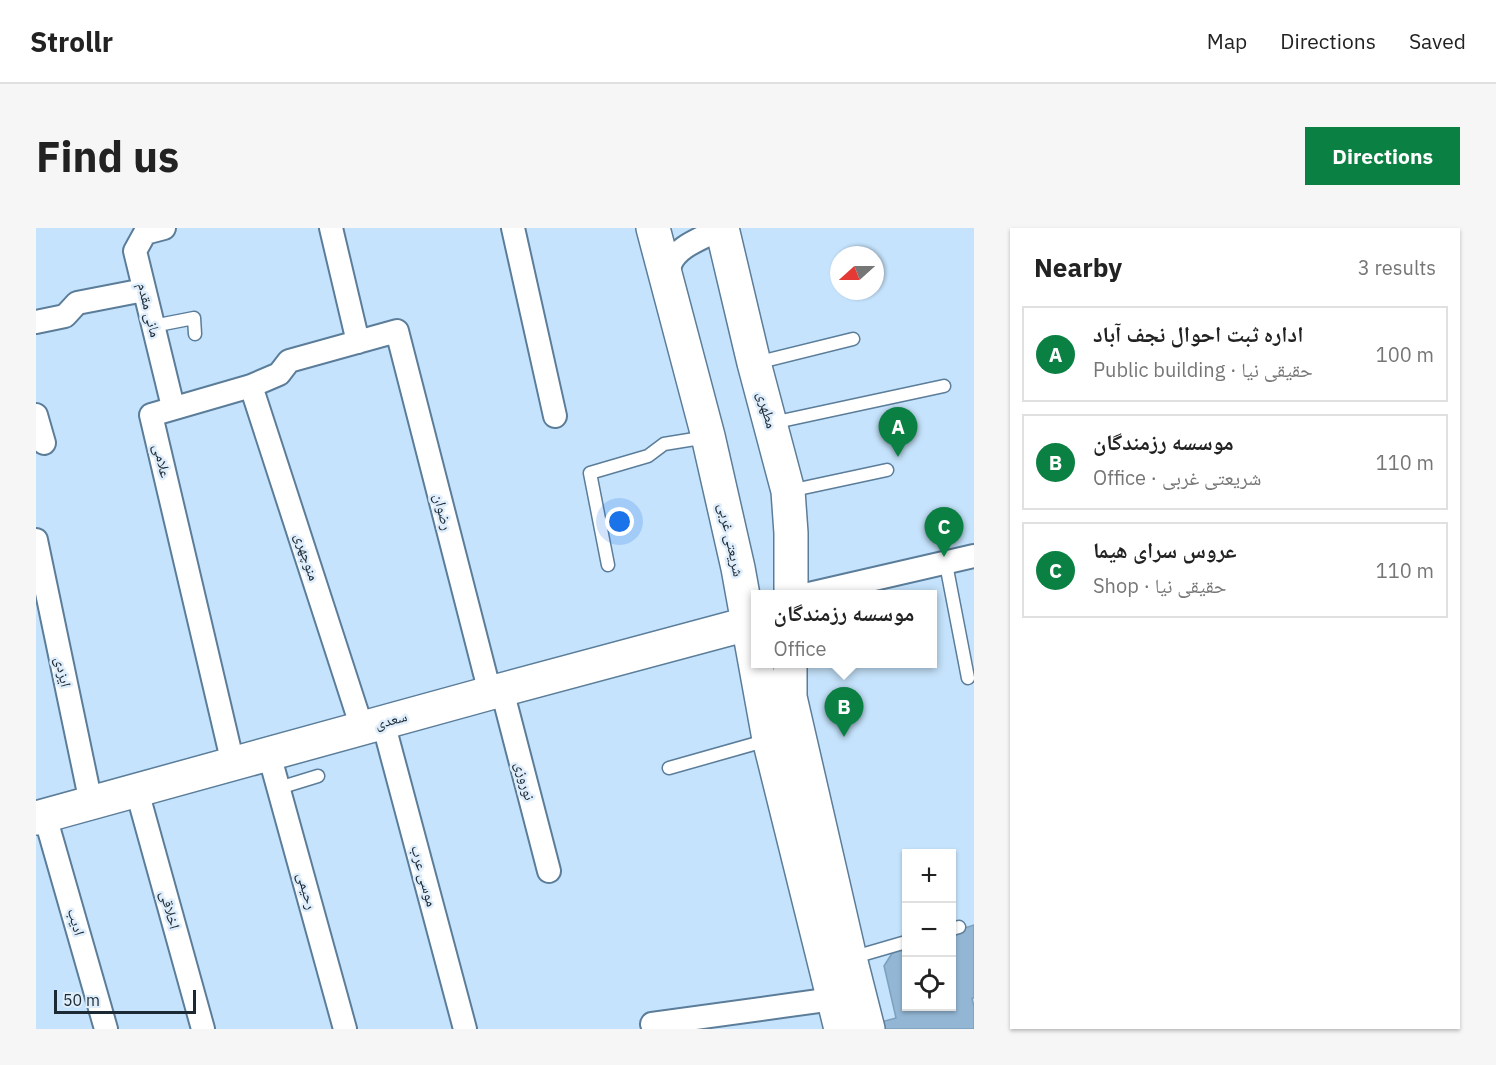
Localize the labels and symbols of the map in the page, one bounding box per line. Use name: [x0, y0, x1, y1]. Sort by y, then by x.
north arrow: [830, 246, 884, 300]
street label: مانی مقدم: [133, 281, 165, 340]
street label: مطهری: [753, 389, 782, 431]
pin: A: [878, 408, 918, 457]
street label: علامی: [148, 442, 176, 480]
street label: رضوان: [429, 492, 457, 533]
street label: شریعتی غربی: [713, 501, 749, 579]
your location: [605, 507, 634, 536]
pin: C: [924, 508, 964, 557]
street label: منوچهری: [290, 531, 324, 583]
street label: ایزدی: [50, 655, 76, 689]
pin: B: [824, 688, 864, 737]
street label: سعدی: [373, 706, 409, 734]
street label: نوروزی: [510, 760, 540, 802]
street label: موسی عرب: [406, 843, 442, 909]
street label: رحیمی: [293, 870, 322, 912]
street label: اخلاقی: [155, 889, 185, 931]
street label: ادیب: [64, 906, 89, 938]
scale bar: [54, 987, 196, 1014]

